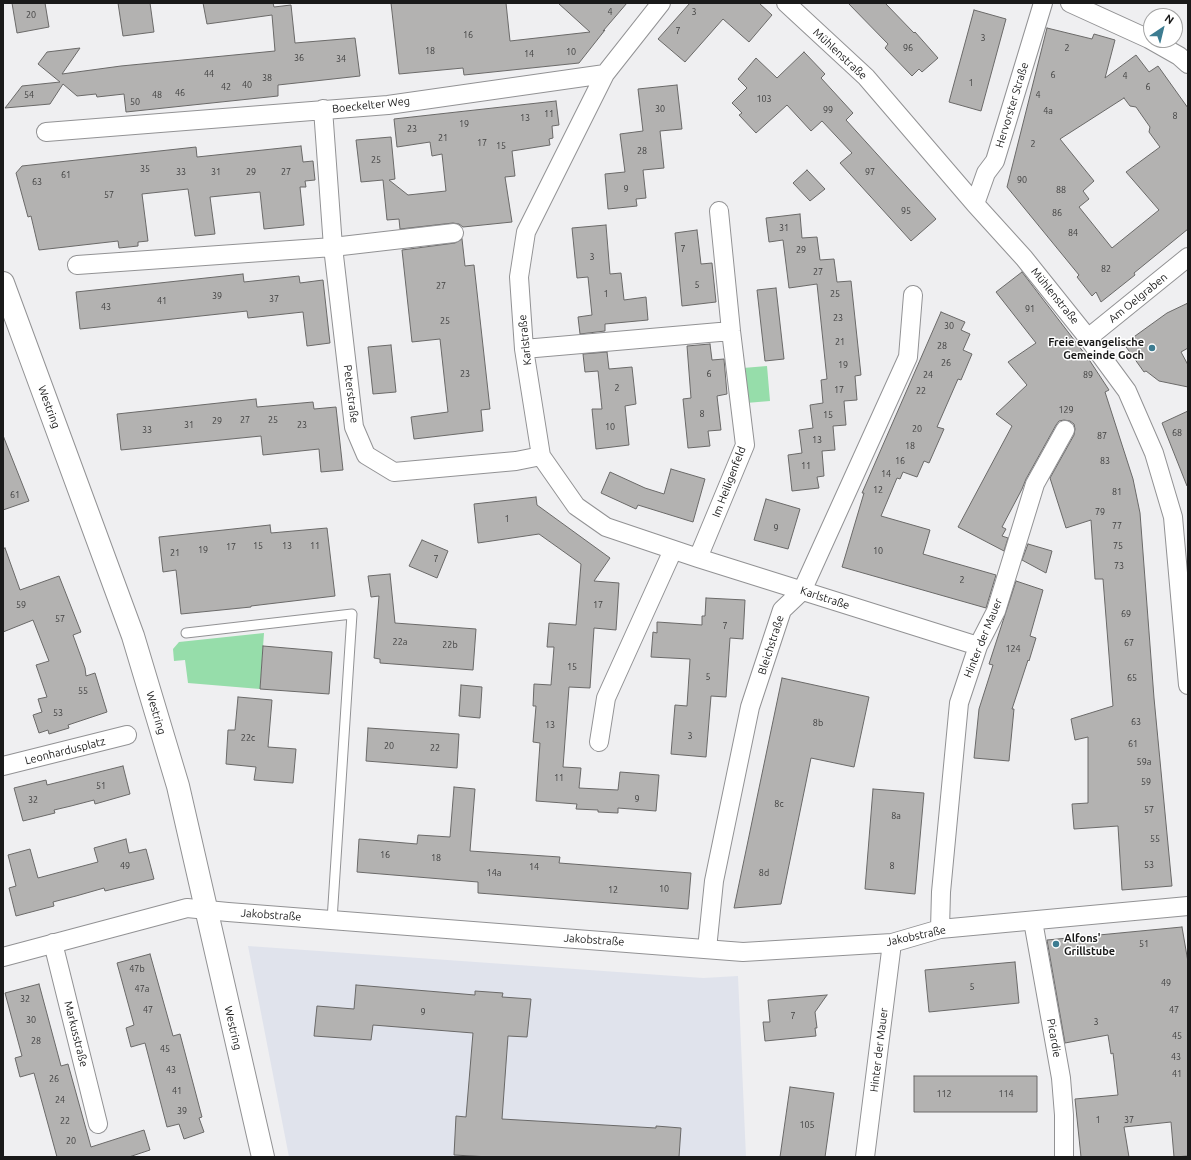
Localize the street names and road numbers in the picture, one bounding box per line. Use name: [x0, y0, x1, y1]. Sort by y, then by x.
street label: Mühlenstraße: [810, 26, 870, 82]
street label: Hervorster Straße: [993, 61, 1031, 149]
street label: Boeckelter Weg: [331, 94, 411, 116]
street label: Mühlenstraße: [1028, 265, 1082, 327]
street label: Am Oelgraben: [1106, 270, 1170, 326]
street label: Karlstraße: [516, 314, 534, 366]
street label: Peterstraße: [341, 364, 361, 424]
street label: Westring: [35, 384, 63, 430]
street label: Im Heiligenfeld: [709, 445, 749, 519]
street label: Karlstraße: [799, 584, 851, 612]
street label: Hinter der Mauer: [961, 596, 1005, 680]
street label: Bleichstraße: [755, 614, 787, 676]
street label: Westring: [144, 690, 168, 736]
street label: Leonhardusplatz: [23, 735, 107, 767]
street label: Jakobstraße: [240, 906, 302, 924]
street label: Jakobstraße: [885, 923, 947, 949]
street label: Jakobstraße: [563, 931, 625, 949]
street label: Markusstraße: [61, 1000, 91, 1068]
street label: Westring: [222, 1005, 244, 1051]
street label: Hinter der Mauer: [867, 1007, 891, 1093]
street label: Picardie: [1044, 1017, 1064, 1059]

